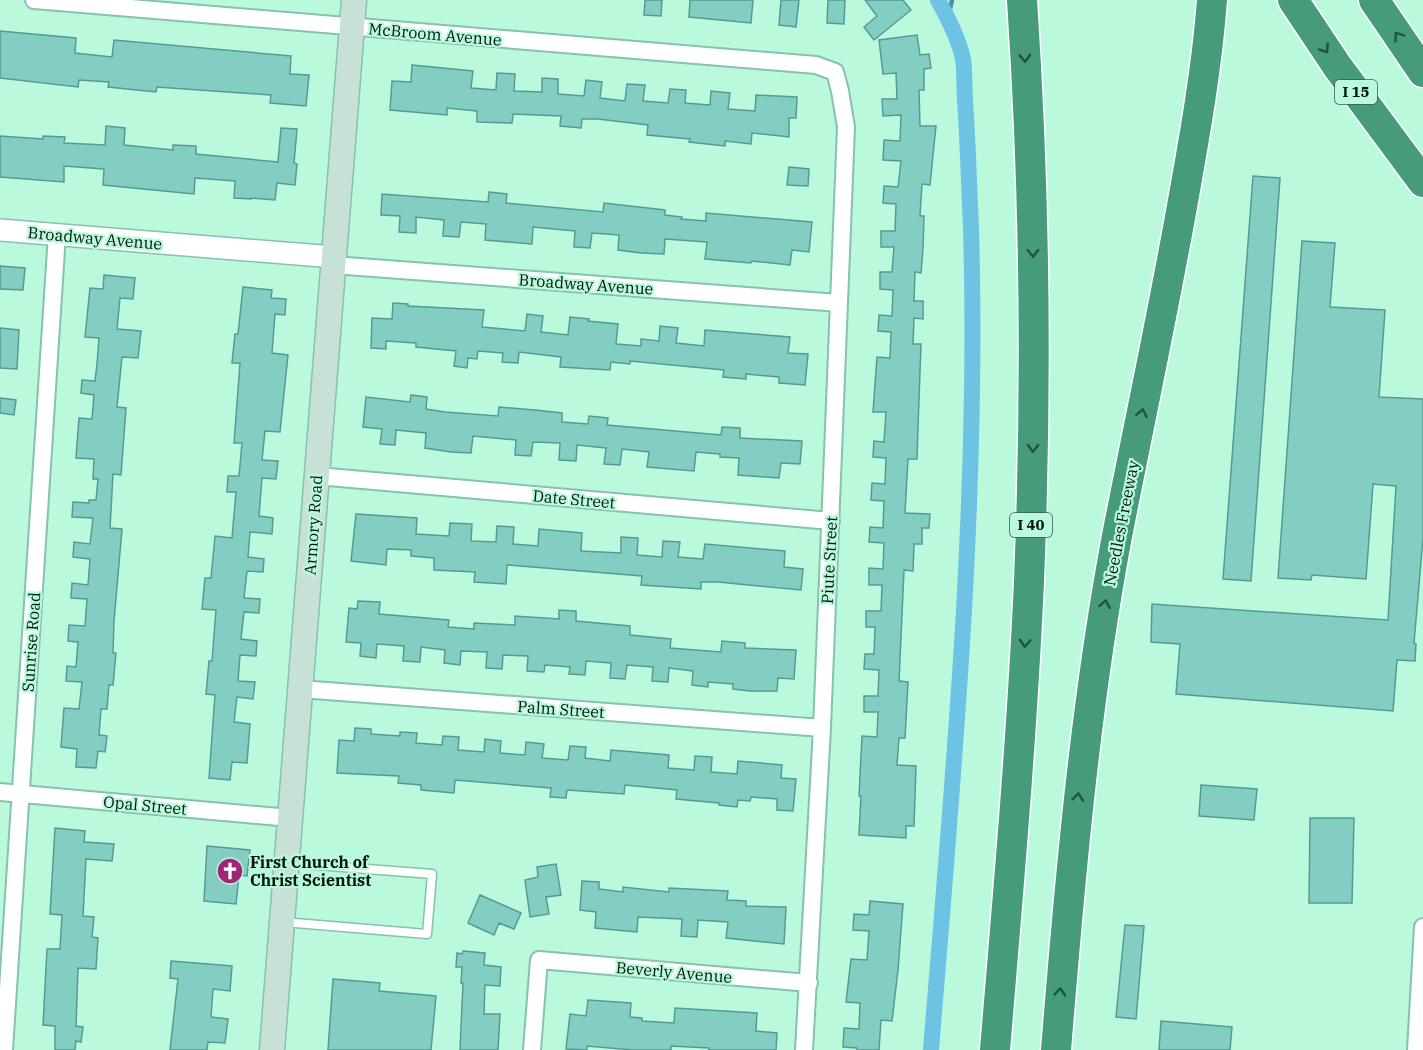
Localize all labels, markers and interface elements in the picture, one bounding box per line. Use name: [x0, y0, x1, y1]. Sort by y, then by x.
street label: McBroom Avenue: [368, 18, 502, 50]
one-way arrow: [1394, 32, 1405, 43]
one-way arrow: [1318, 43, 1330, 53]
one-way arrow: [1019, 54, 1032, 63]
road number: I 15: [1335, 80, 1377, 104]
street label: Broadway Avenue: [27, 222, 163, 254]
one-way arrow: [1026, 249, 1039, 258]
street label: Broadway Avenue: [518, 269, 654, 299]
one-way arrow: [1135, 408, 1148, 418]
one-way arrow: [1026, 444, 1039, 453]
street label: Needles Freeway: [1099, 458, 1143, 588]
street label: Armory Road: [300, 474, 326, 576]
street label: Date Street: [532, 485, 616, 513]
road number: I 40: [1010, 513, 1052, 537]
street label: Piute Street: [817, 515, 841, 604]
street label: Sunrise Road: [18, 591, 44, 693]
one-way arrow: [1099, 600, 1111, 609]
one-way arrow: [1019, 639, 1032, 648]
street label: Palm Street: [517, 696, 606, 722]
street label: Opal Street: [102, 791, 188, 819]
one-way arrow: [1071, 793, 1084, 802]
place label: First Church of Christ Scientist: [250, 852, 371, 890]
church icon: First Church of Christ Scientist: [215, 856, 245, 886]
street label: Beverly Avenue: [615, 957, 733, 987]
one-way arrow: [1054, 987, 1067, 996]

